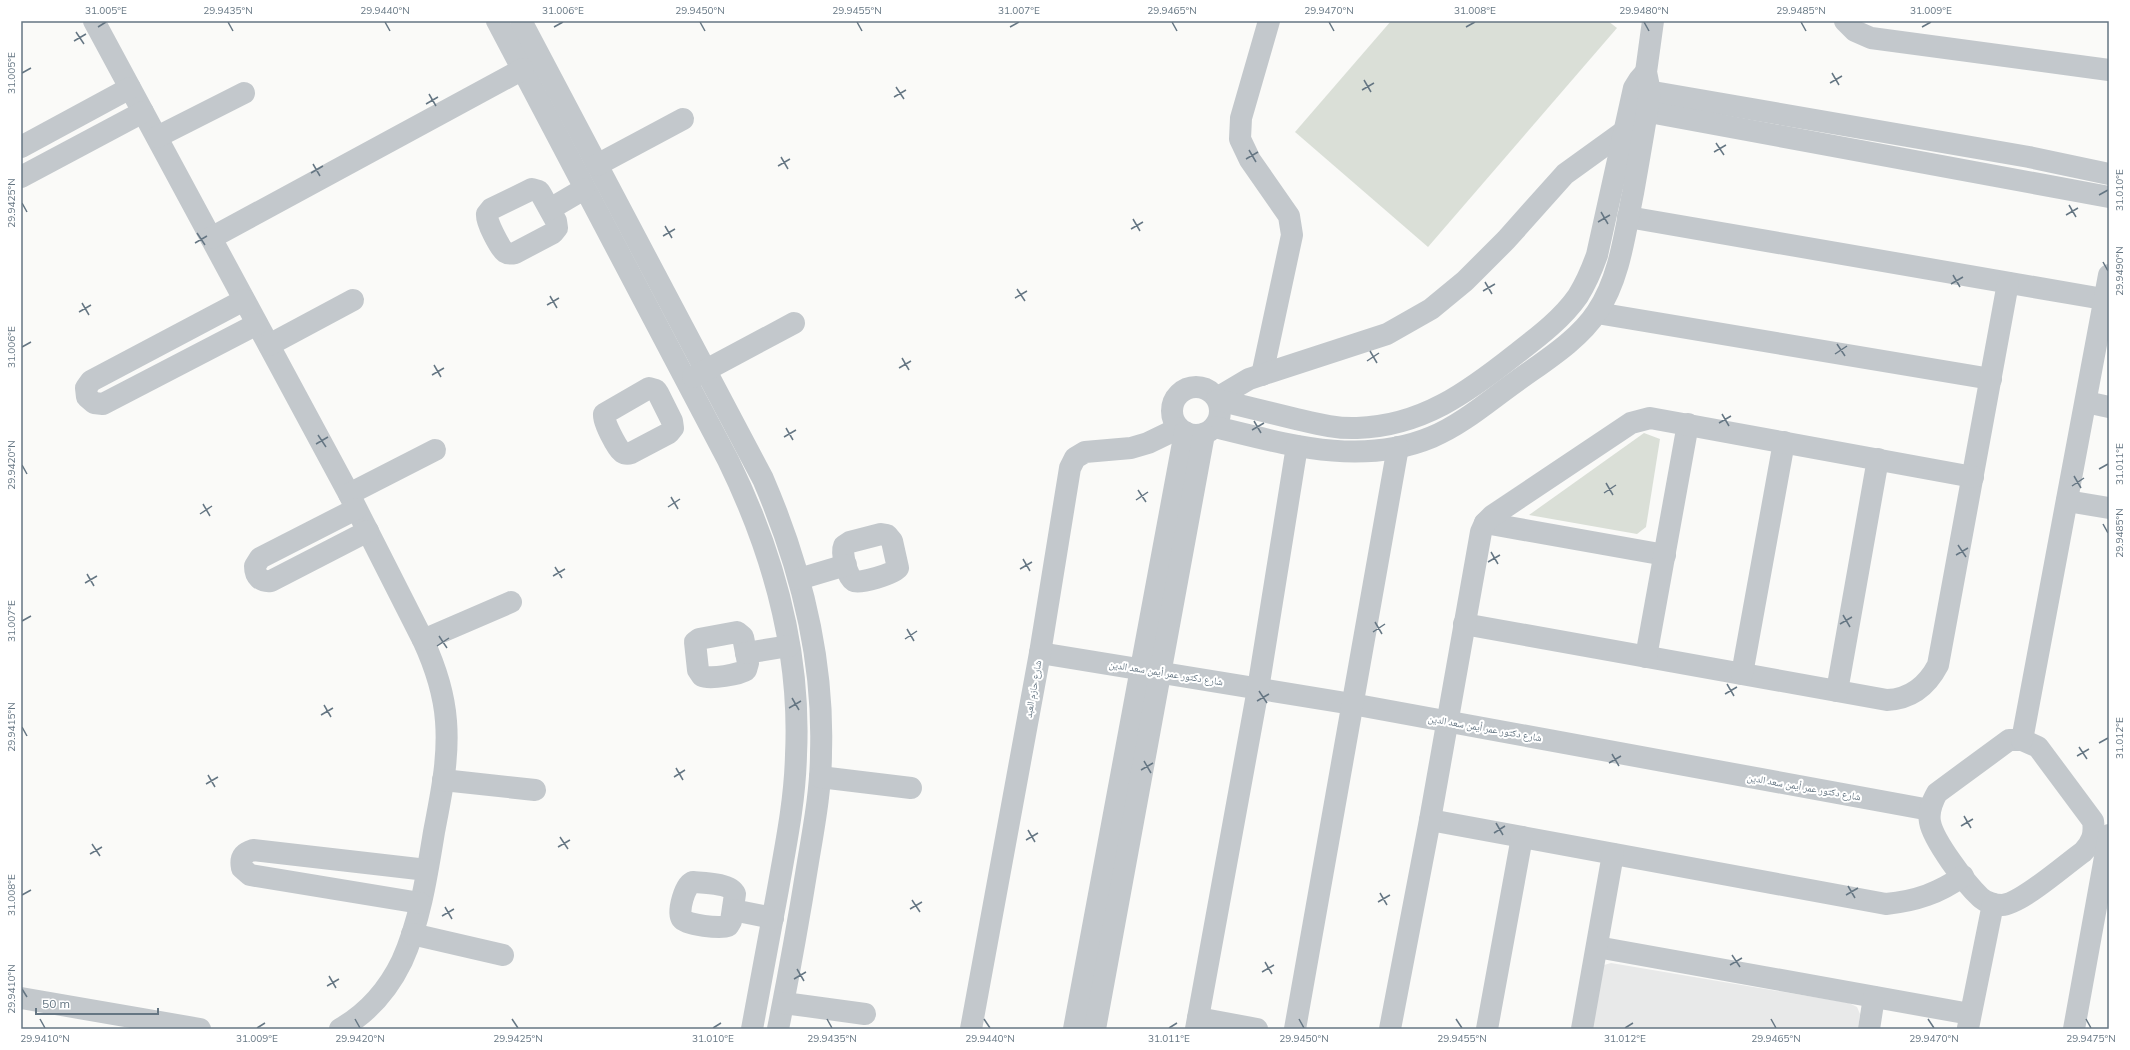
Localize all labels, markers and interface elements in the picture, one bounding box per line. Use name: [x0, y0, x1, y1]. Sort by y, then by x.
text: 31.005°E: [85, 4, 127, 17]
text: 29.9435°N: [203, 4, 253, 17]
text: 29.9440°N: [360, 4, 410, 17]
text: 31.006°E: [542, 4, 584, 17]
text: 29.9450°N: [675, 4, 725, 17]
text: 29.9455°N: [832, 4, 882, 17]
text: 31.007°E: [998, 4, 1040, 17]
text: 29.9465°N: [1147, 4, 1197, 17]
text: 29.9470°N: [1304, 4, 1354, 17]
text: 31.008°E: [1454, 4, 1496, 17]
text: 29.9480°N: [1619, 4, 1669, 17]
text: 29.9485°N: [1776, 4, 1826, 17]
text: 31.009°E: [1910, 4, 1952, 17]
text: 31.005°E: [5, 52, 18, 94]
text: 31.010°E: [2113, 169, 2126, 211]
text: 29.9425°N: [5, 178, 18, 228]
text: 29.9490°N: [2113, 246, 2126, 296]
text: 31.006°E: [5, 326, 18, 368]
text: 29.9420°N: [5, 440, 18, 490]
text: 31.011°E: [2113, 443, 2126, 485]
text: 29.9485°N: [2113, 508, 2126, 558]
text: 31.007°E: [5, 600, 18, 642]
street label: شارع دكتور عمر أيمن سعد الدين: [1108, 658, 1224, 689]
street label: شارع حازم العبد: [1022, 659, 1046, 719]
text: 29.9415°N: [5, 702, 18, 752]
street label: شارع دكتور عمر أيمن سعد الدين: [1427, 712, 1543, 745]
text: 31.012°E: [2113, 717, 2126, 759]
street label: شارع دكتور عمر أيمن سعد الدين: [1746, 771, 1862, 804]
text: 31.008°E: [5, 874, 18, 916]
text: 29.9410°N: [5, 964, 18, 1014]
scale bar: [36, 990, 158, 1016]
text: 50 m: [42, 996, 70, 1011]
text: 29.9410°N: [20, 1032, 70, 1045]
text: 31.009°E: [236, 1032, 278, 1045]
text: 29.9420°N: [335, 1032, 385, 1045]
text: 29.9425°N: [493, 1032, 543, 1045]
text: 31.010°E: [692, 1032, 734, 1045]
text: 29.9435°N: [807, 1032, 857, 1045]
text: 29.9440°N: [965, 1032, 1015, 1045]
text: 31.011°E: [1148, 1032, 1190, 1045]
text: 29.9450°N: [1279, 1032, 1329, 1045]
text: 29.9455°N: [1437, 1032, 1487, 1045]
text: 31.012°E: [1604, 1032, 1646, 1045]
text: 29.9465°N: [1751, 1032, 1801, 1045]
text: 29.9470°N: [1909, 1032, 1959, 1045]
text: 29.9475°N: [2066, 1032, 2116, 1045]

